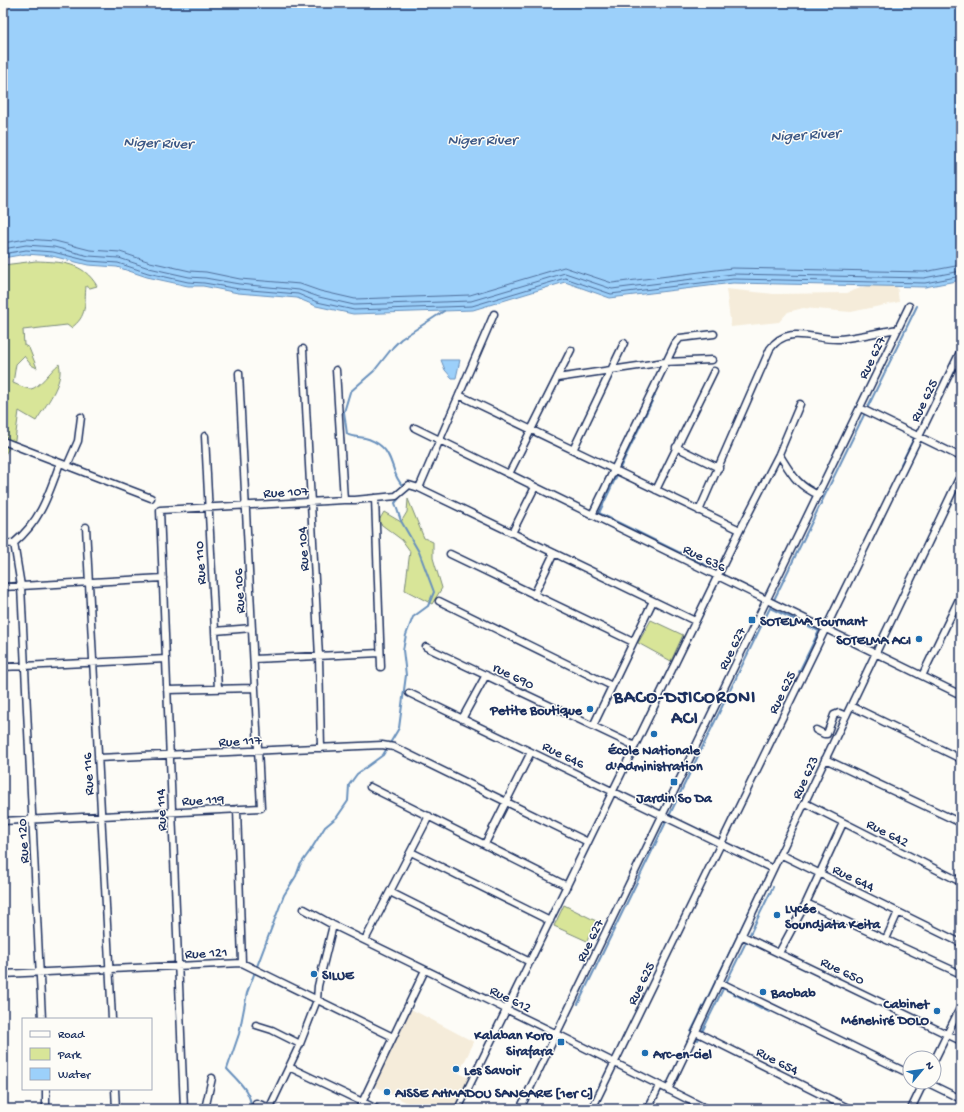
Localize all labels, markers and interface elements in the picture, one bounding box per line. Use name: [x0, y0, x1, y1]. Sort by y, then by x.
water label: Niger River: [770, 125, 843, 147]
water label: Niger River: [448, 132, 519, 150]
water label: Niger River: [123, 134, 195, 154]
street label: Rue 627: [856, 333, 891, 382]
street label: Rue 625: [908, 377, 943, 425]
street label: Rue 107: [263, 484, 310, 503]
street label: Rue 104: [295, 526, 314, 572]
street label: Rue 110: [192, 541, 211, 585]
street label: Rue 636: [680, 542, 729, 577]
street label: Rue 106: [231, 567, 250, 614]
place label: SOTELMA Tournant: [760, 614, 868, 631]
marker: SOTELMA Tournant: [747, 615, 757, 625]
street label: Rue 627: [716, 624, 751, 673]
place label: SOTELMA ACI: [836, 633, 911, 650]
marker: SOTELMA ACI: [914, 634, 924, 644]
street label: rue 690: [489, 660, 536, 695]
street label: Rue 625: [766, 669, 801, 717]
district label: BACO-DJICORONI ACI: [613, 688, 756, 730]
place label: Petite Boutique: [489, 703, 583, 720]
marker: Petite Boutique: [585, 704, 595, 714]
marker: École Nationale d'Administration: [649, 729, 659, 739]
street label: Rue 117: [218, 733, 263, 752]
street label: Rue 646: [539, 739, 588, 774]
place label: École Nationale d'Administration: [605, 743, 703, 776]
street label: Rue 116: [80, 751, 99, 796]
street label: Rue 623: [789, 754, 824, 802]
marker: Jardin So Da: [669, 777, 679, 787]
street label: Rue 114: [153, 788, 172, 831]
place label: Jardin So Da: [635, 791, 713, 808]
street label: Rue 119: [181, 792, 225, 811]
street label: Rue 642: [863, 816, 911, 852]
street label: Rue 120: [15, 818, 34, 864]
street label: Rue 644: [829, 862, 877, 897]
place label: Lycée Soundjata Keita: [785, 901, 882, 934]
marker: Lycée Soundjata Keita: [772, 910, 782, 920]
street label: Rue 627: [574, 916, 609, 965]
street label: Rue 121: [184, 945, 228, 964]
street label: Rue 650: [817, 954, 867, 990]
street label: Rue 625: [625, 960, 660, 1008]
place label: SILUE: [322, 968, 355, 985]
marker: SILUE: [309, 969, 319, 979]
street label: Rue 612: [486, 983, 534, 1018]
place label: Baobab: [770, 986, 816, 1003]
marker: Baobab: [758, 987, 768, 997]
place label: Cabinet Ménehiré DOLO: [841, 997, 930, 1030]
marker: Cabinet Ménehiré DOLO: [932, 1006, 942, 1016]
legend: [22, 1018, 152, 1090]
place label: Kalaban Koro Sirafara: [473, 1028, 554, 1061]
text: Road: [58, 1029, 85, 1043]
marker: Kalaban Koro Sirafara: [556, 1037, 566, 1047]
street label: Rue 654: [753, 1044, 801, 1080]
place label: Arc-en-ciel: [652, 1047, 712, 1064]
marker: Arc-en-ciel: [640, 1048, 650, 1058]
text: Park: [57, 1049, 83, 1063]
north arrow: [902, 1050, 942, 1090]
text: N: [922, 1060, 936, 1072]
place label: Les Savoir: [464, 1063, 523, 1080]
marker: Les Savoir: [451, 1064, 461, 1074]
text: Water: [58, 1069, 92, 1083]
place label: AISSE AHMADOU SANGARE [1er C]: [394, 1086, 593, 1103]
marker: AISSE AHMADOU SANGARE [1er C]: [382, 1087, 392, 1097]

